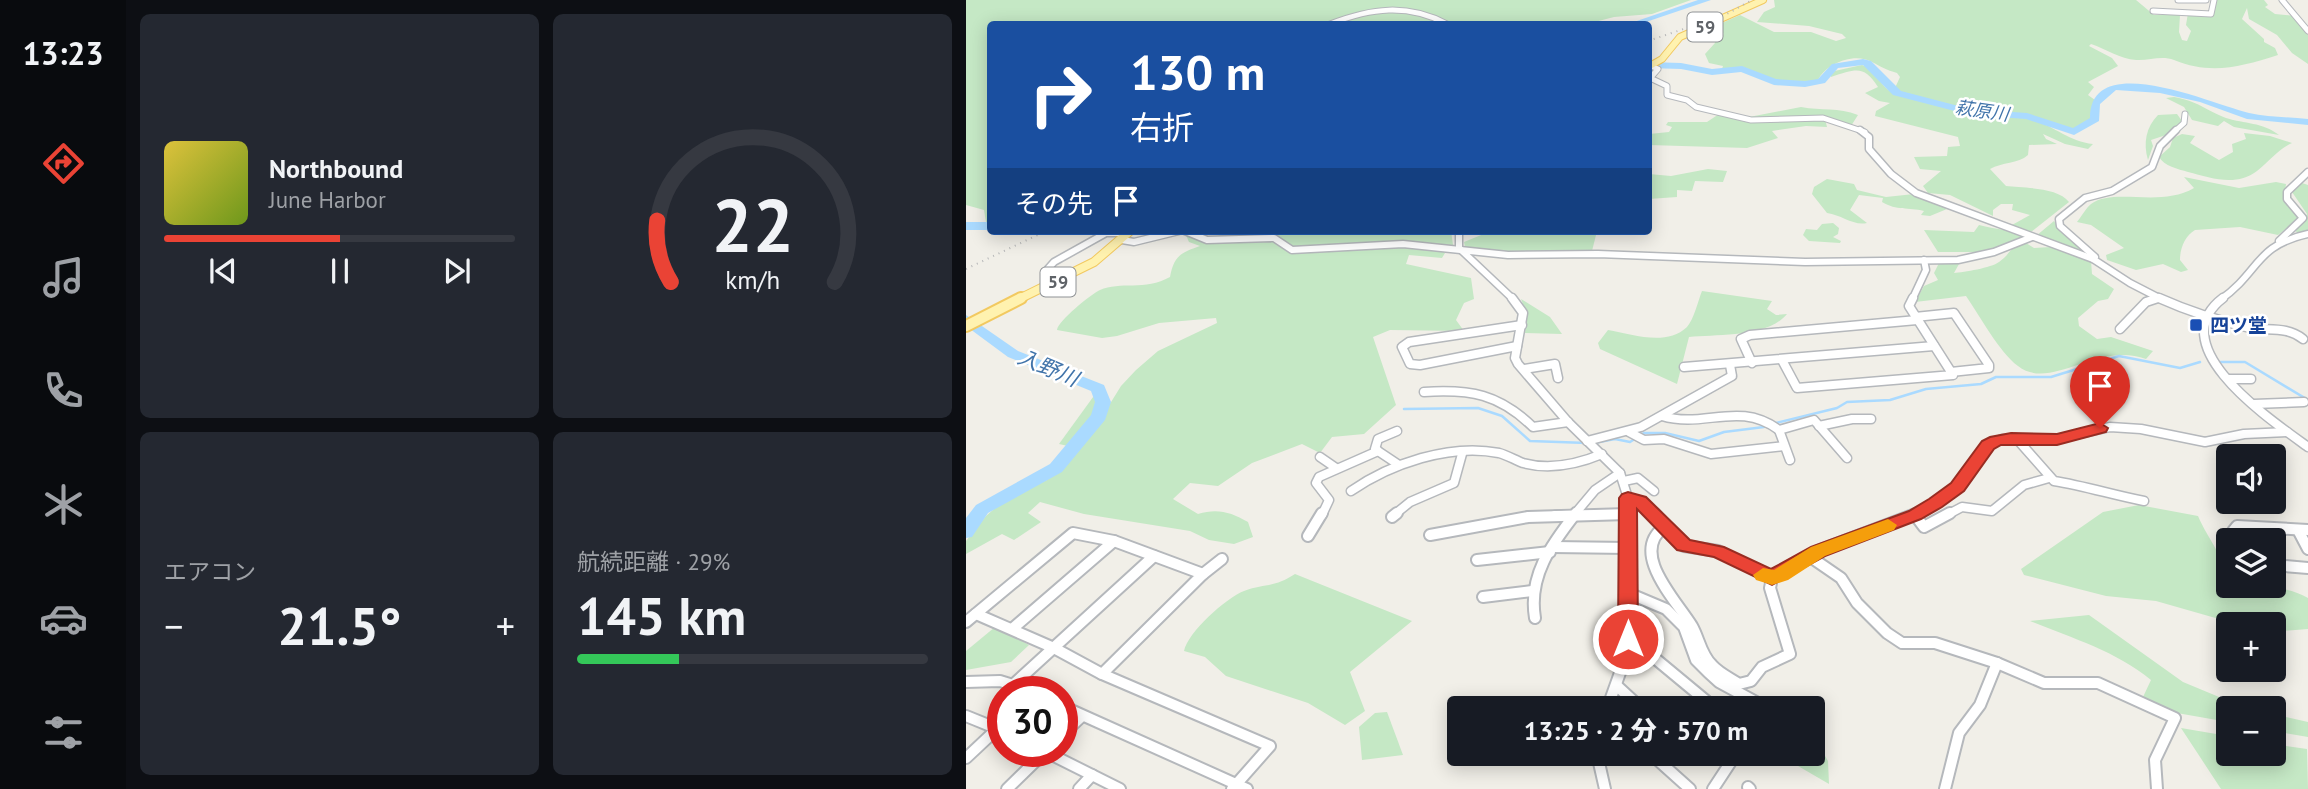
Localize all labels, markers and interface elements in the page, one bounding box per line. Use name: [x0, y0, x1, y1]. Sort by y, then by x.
road number: 59: [1688, 12, 1722, 42]
text: 13:23: [22, 32, 104, 74]
text: 130 m: [1130, 40, 1265, 104]
icon: right: [1015, 49, 1106, 140]
water label: 萩原川: [1954, 95, 2012, 126]
text: 右折: [1130, 106, 1194, 148]
icon: directions: [39, 139, 88, 188]
text: Northbound: [269, 152, 403, 185]
text: 22: [711, 178, 794, 272]
icon: arrive: [1107, 182, 1145, 220]
text: June Harbor: [269, 185, 386, 214]
text: その先: [1015, 187, 1093, 220]
icon: previous: [204, 252, 242, 290]
icon: pause: [321, 252, 359, 290]
icon: next: [438, 252, 476, 290]
icon: music: [39, 253, 88, 302]
text: km/h: [725, 264, 780, 296]
road number: 59: [1040, 268, 1076, 296]
place label: 四ツ堂: [2210, 313, 2267, 337]
marker: 四ツ堂: [2188, 317, 2204, 333]
water label: 入野川: [1014, 343, 1084, 393]
pin: [2070, 356, 2130, 428]
icon: phone: [39, 366, 88, 415]
icon: arrive: [2081, 367, 2119, 405]
map controls: [2216, 444, 2286, 766]
button: sound: [2216, 444, 2286, 514]
icon: climate: [39, 480, 88, 529]
button: layers: [2216, 528, 2286, 598]
text: 航続距離 · 29%: [577, 547, 730, 576]
text: エアコン: [164, 557, 256, 586]
text: 145 km: [577, 582, 746, 649]
text: 21.5°: [278, 592, 401, 659]
icon: car: [39, 594, 88, 643]
text: −: [164, 601, 183, 650]
text: +: [496, 601, 515, 650]
position arrow: [1591, 602, 1665, 676]
button: +: [2216, 612, 2286, 682]
speed limit sign: 30: [987, 676, 1078, 767]
button: −: [2216, 696, 2286, 766]
icon: filters: [39, 708, 88, 757]
text: 13:25 · 2 分 · 570 m: [1524, 714, 1748, 747]

